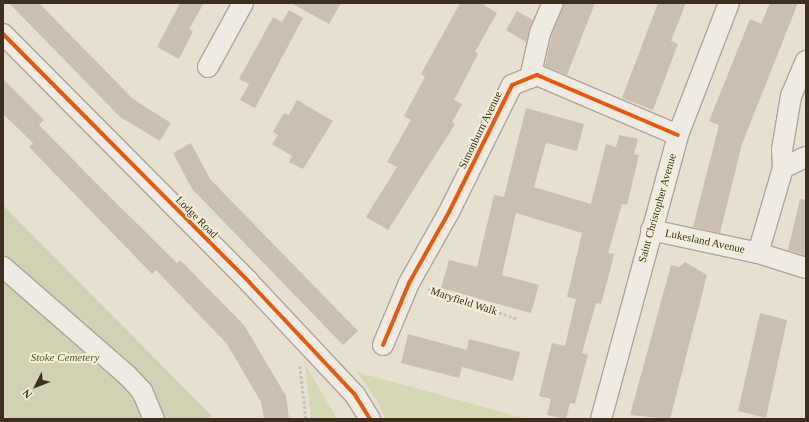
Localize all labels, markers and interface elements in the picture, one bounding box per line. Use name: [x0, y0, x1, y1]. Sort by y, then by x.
street label: Simonburn Avenue: [455, 89, 505, 171]
street label: Saint Christopher Avenue: [635, 152, 679, 264]
street label: Lodge Road: [173, 193, 221, 241]
street label: Lukesland Avenue: [664, 226, 746, 256]
street label: Maryfield Walk: [429, 284, 499, 318]
park label: Stoke Cemetery: [31, 350, 99, 364]
north arrow: [16, 366, 56, 406]
text: N: [20, 387, 34, 401]

